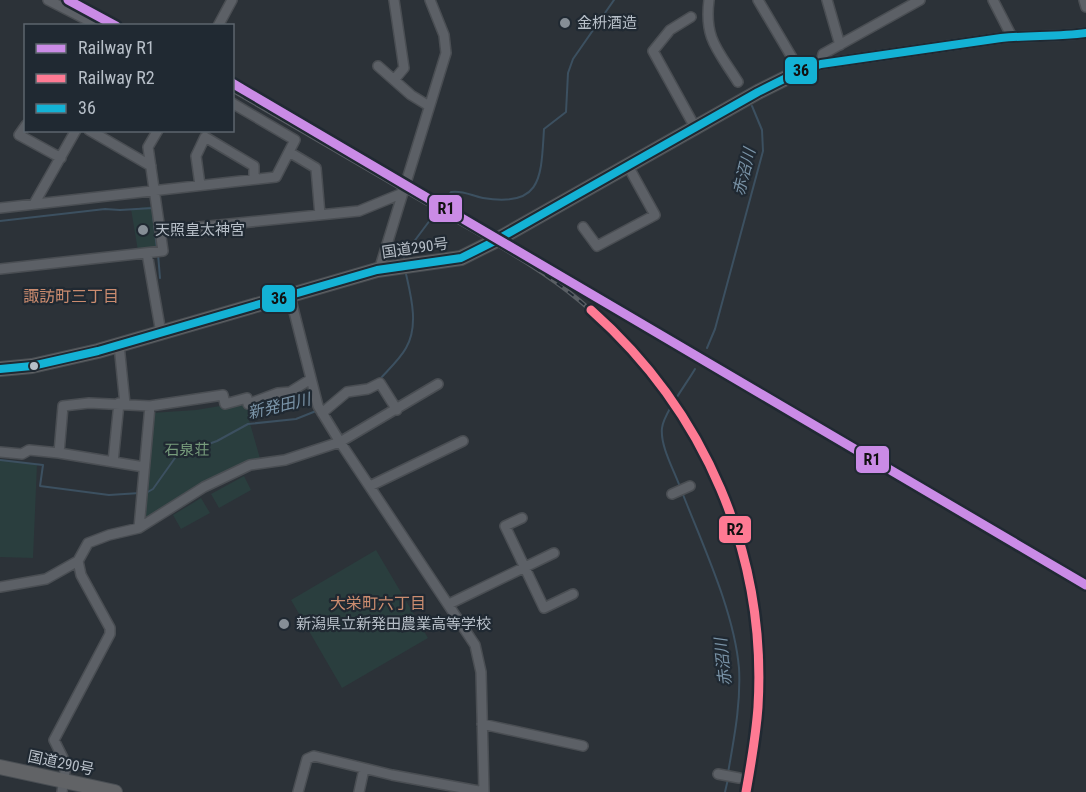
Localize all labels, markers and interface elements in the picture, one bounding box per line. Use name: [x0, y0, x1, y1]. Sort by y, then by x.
place label: 金枡酒造: [577, 14, 637, 32]
marker: 金枡酒造: [558, 16, 572, 30]
legend: [24, 24, 234, 132]
text: Railway R1: [78, 37, 155, 58]
line badge: 36: [784, 56, 818, 85]
text: 36: [793, 61, 809, 80]
text: Railway R2: [78, 67, 155, 88]
text: 36: [78, 97, 96, 118]
water label: 赤沼川: [729, 144, 760, 198]
line badge: R1: [428, 194, 463, 223]
text: R1: [438, 199, 454, 218]
place label: 天照皇太神宮: [155, 221, 245, 239]
marker: 天照皇太神宮: [136, 223, 150, 237]
street label: 国道290号: [380, 234, 450, 262]
line badge: 36: [261, 284, 296, 313]
district label: 諏訪町三丁目: [23, 287, 119, 306]
text: 36: [271, 289, 287, 308]
unlabelled marker: [28, 360, 40, 372]
water label: 新発田川: [246, 389, 314, 422]
park label: 石泉荘: [164, 441, 210, 459]
line badge: R1: [855, 445, 890, 474]
text: R1: [864, 450, 880, 469]
line badge: R2: [718, 515, 752, 544]
text: R2: [727, 520, 743, 539]
district label: 大栄町六丁目: [330, 594, 426, 613]
place label: 新潟県立新発田農業高等学校: [296, 615, 491, 633]
marker: 新潟県立新発田農業高等学校: [277, 617, 291, 631]
water label: 赤沼川: [711, 635, 735, 687]
street label: 国道290号: [26, 747, 96, 779]

